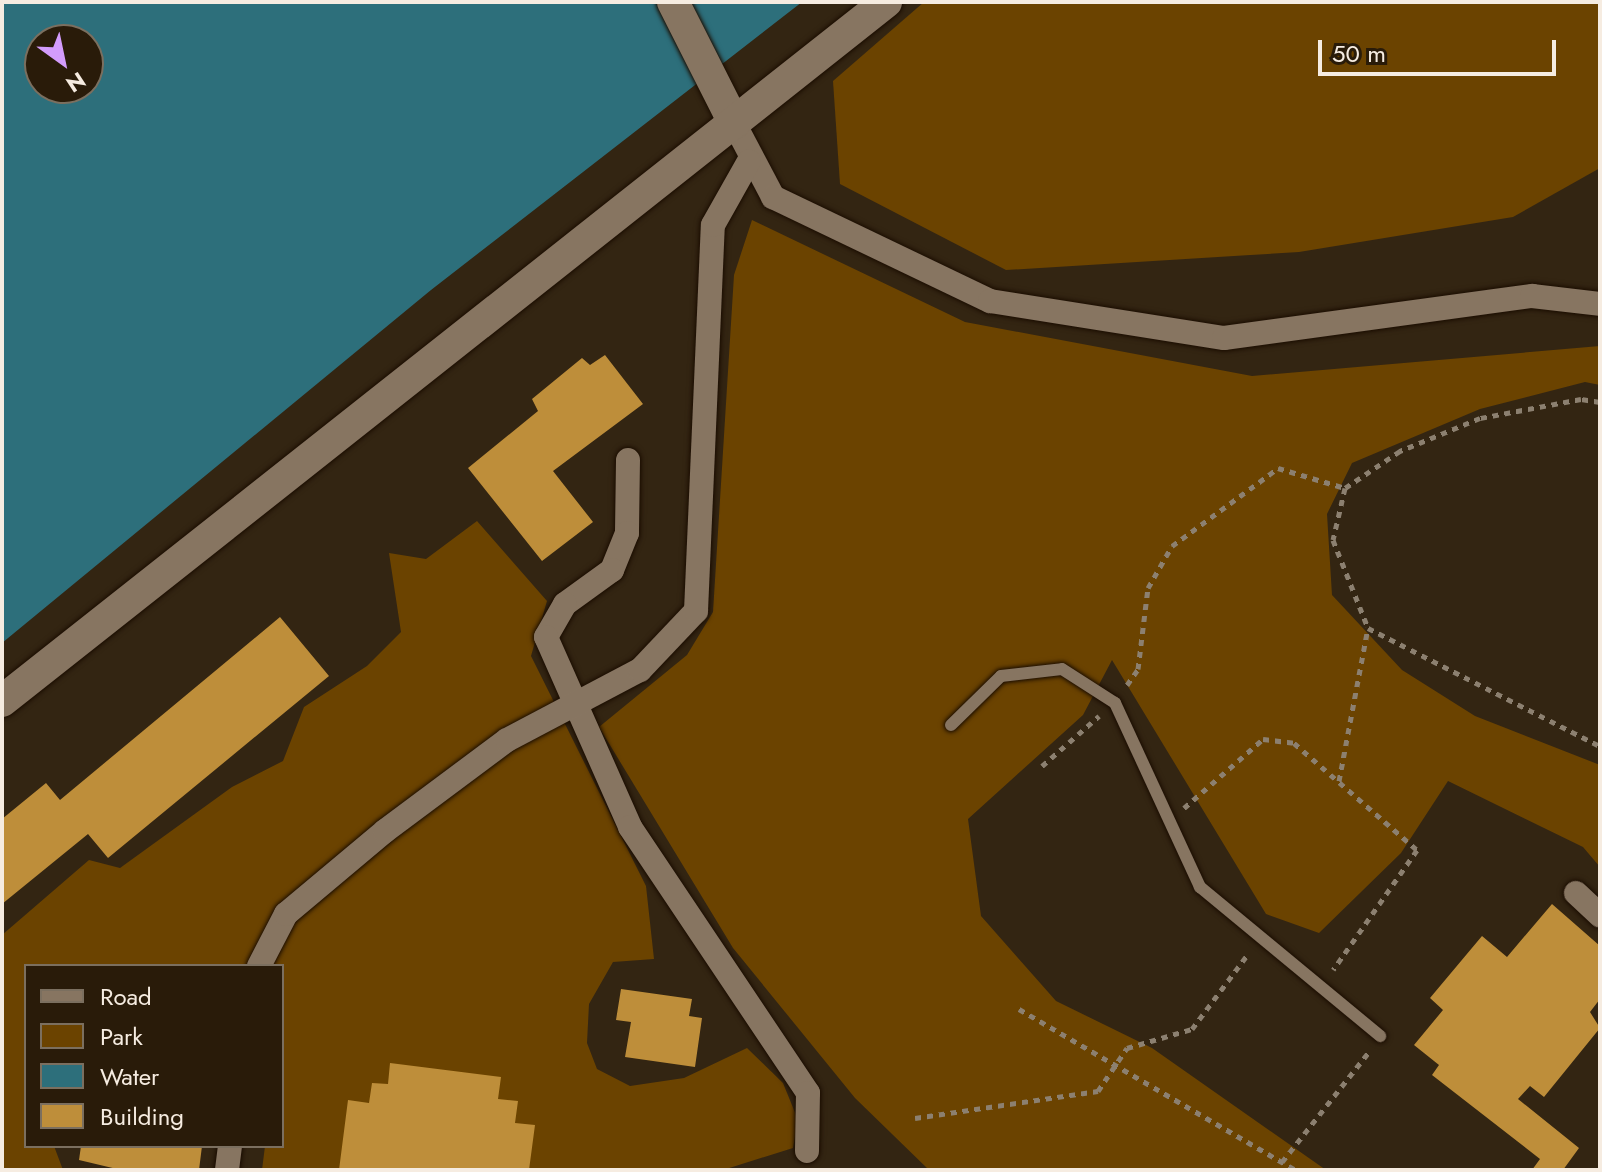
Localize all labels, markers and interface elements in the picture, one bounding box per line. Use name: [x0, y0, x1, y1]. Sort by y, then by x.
north arrow: [24, 24, 104, 104]
scale bar: [1322, 24, 1560, 74]
text: 50 m: [1332, 36, 1386, 71]
text: N: [60, 64, 92, 101]
legend: [24, 964, 284, 1148]
text: Road: [100, 979, 152, 1014]
text: Park: [100, 1019, 143, 1054]
text: Water: [100, 1059, 159, 1094]
text: Building: [100, 1099, 184, 1134]

